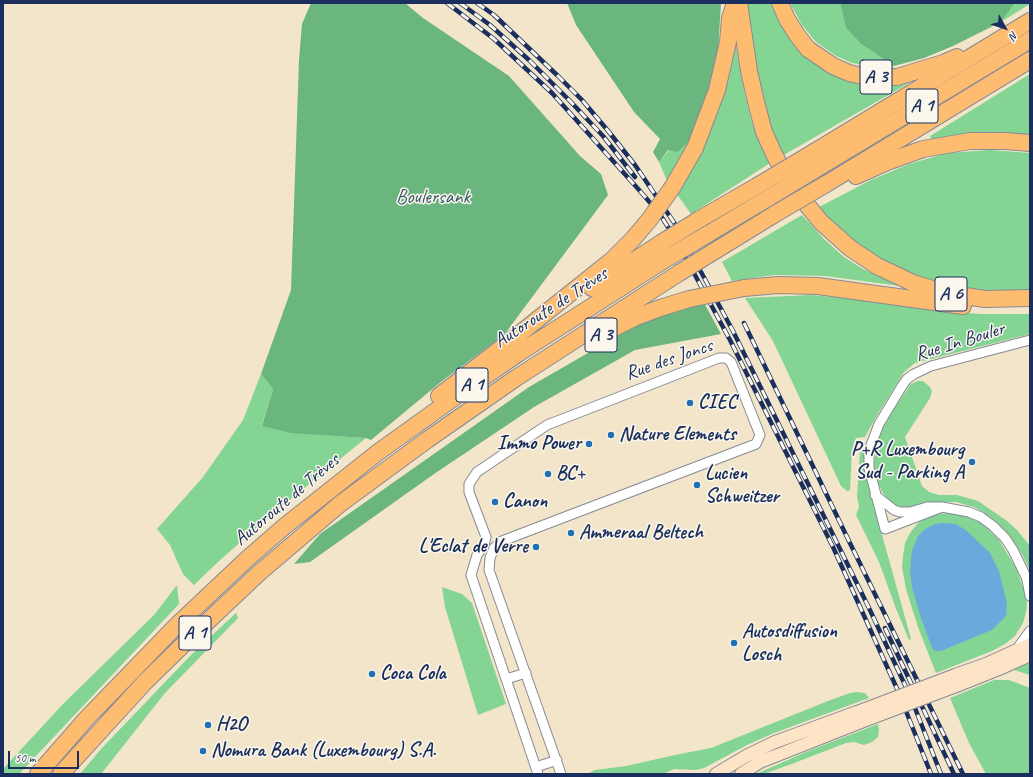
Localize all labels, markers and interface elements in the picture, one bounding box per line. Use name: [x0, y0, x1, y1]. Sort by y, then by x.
north arrow: [985, 8, 1025, 48]
text: N: [1007, 29, 1022, 43]
road number: A 3: [860, 60, 892, 94]
road number: A 1: [906, 89, 938, 123]
park label: Boulersank: [396, 186, 470, 210]
street label: Autoroute de Trèves: [490, 262, 612, 354]
road number: A 6: [935, 277, 967, 311]
street label: Rue In Bouler: [912, 317, 1008, 367]
road number: A 3: [585, 318, 617, 352]
street label: Rue des Joncs: [622, 334, 716, 386]
road number: A 1: [456, 368, 488, 402]
place label: CIEC: [698, 391, 736, 415]
marker: CIEC: [685, 398, 695, 408]
place label: Nature Elements: [619, 423, 736, 447]
marker: Nature Elements: [606, 430, 616, 440]
place label: Immo Power: [497, 432, 581, 456]
place label: P+R Luxembourg Sud - Parking A: [851, 438, 964, 485]
marker: Immo Power: [584, 439, 594, 449]
street label: Autoroute de Trèves: [229, 449, 345, 551]
marker: P+R Luxembourg Sud - Parking A: [967, 457, 977, 467]
place label: BC+: [556, 462, 585, 486]
place label: Lucien Schweitzer: [705, 462, 779, 509]
marker: BC+: [543, 469, 553, 479]
marker: Lucien Schweitzer: [692, 480, 702, 490]
place label: Canon: [503, 490, 547, 514]
marker: Canon: [490, 497, 500, 507]
place label: Ammeraal Beltech: [579, 521, 703, 545]
marker: Ammeraal Beltech: [566, 528, 576, 538]
place label: L'Eclat de Verre: [419, 535, 528, 559]
marker: L'Eclat de Verre: [531, 542, 541, 552]
road number: A 1: [179, 616, 211, 650]
place label: Autosdiffusion Losch: [742, 620, 837, 667]
marker: Autosdiffusion Losch: [729, 638, 739, 648]
place label: Coca Cola: [380, 662, 446, 686]
marker: Coca Cola: [367, 669, 377, 679]
place label: H2O: [216, 713, 247, 737]
marker: H2O: [203, 720, 213, 730]
place label: Nomura Bank (Luxembourg) S.A.: [211, 739, 436, 763]
scale bar: [10, 743, 81, 769]
marker: Nomura Bank (Luxembourg) S.A.: [198, 746, 208, 756]
text: 50 m: [15, 750, 35, 766]

